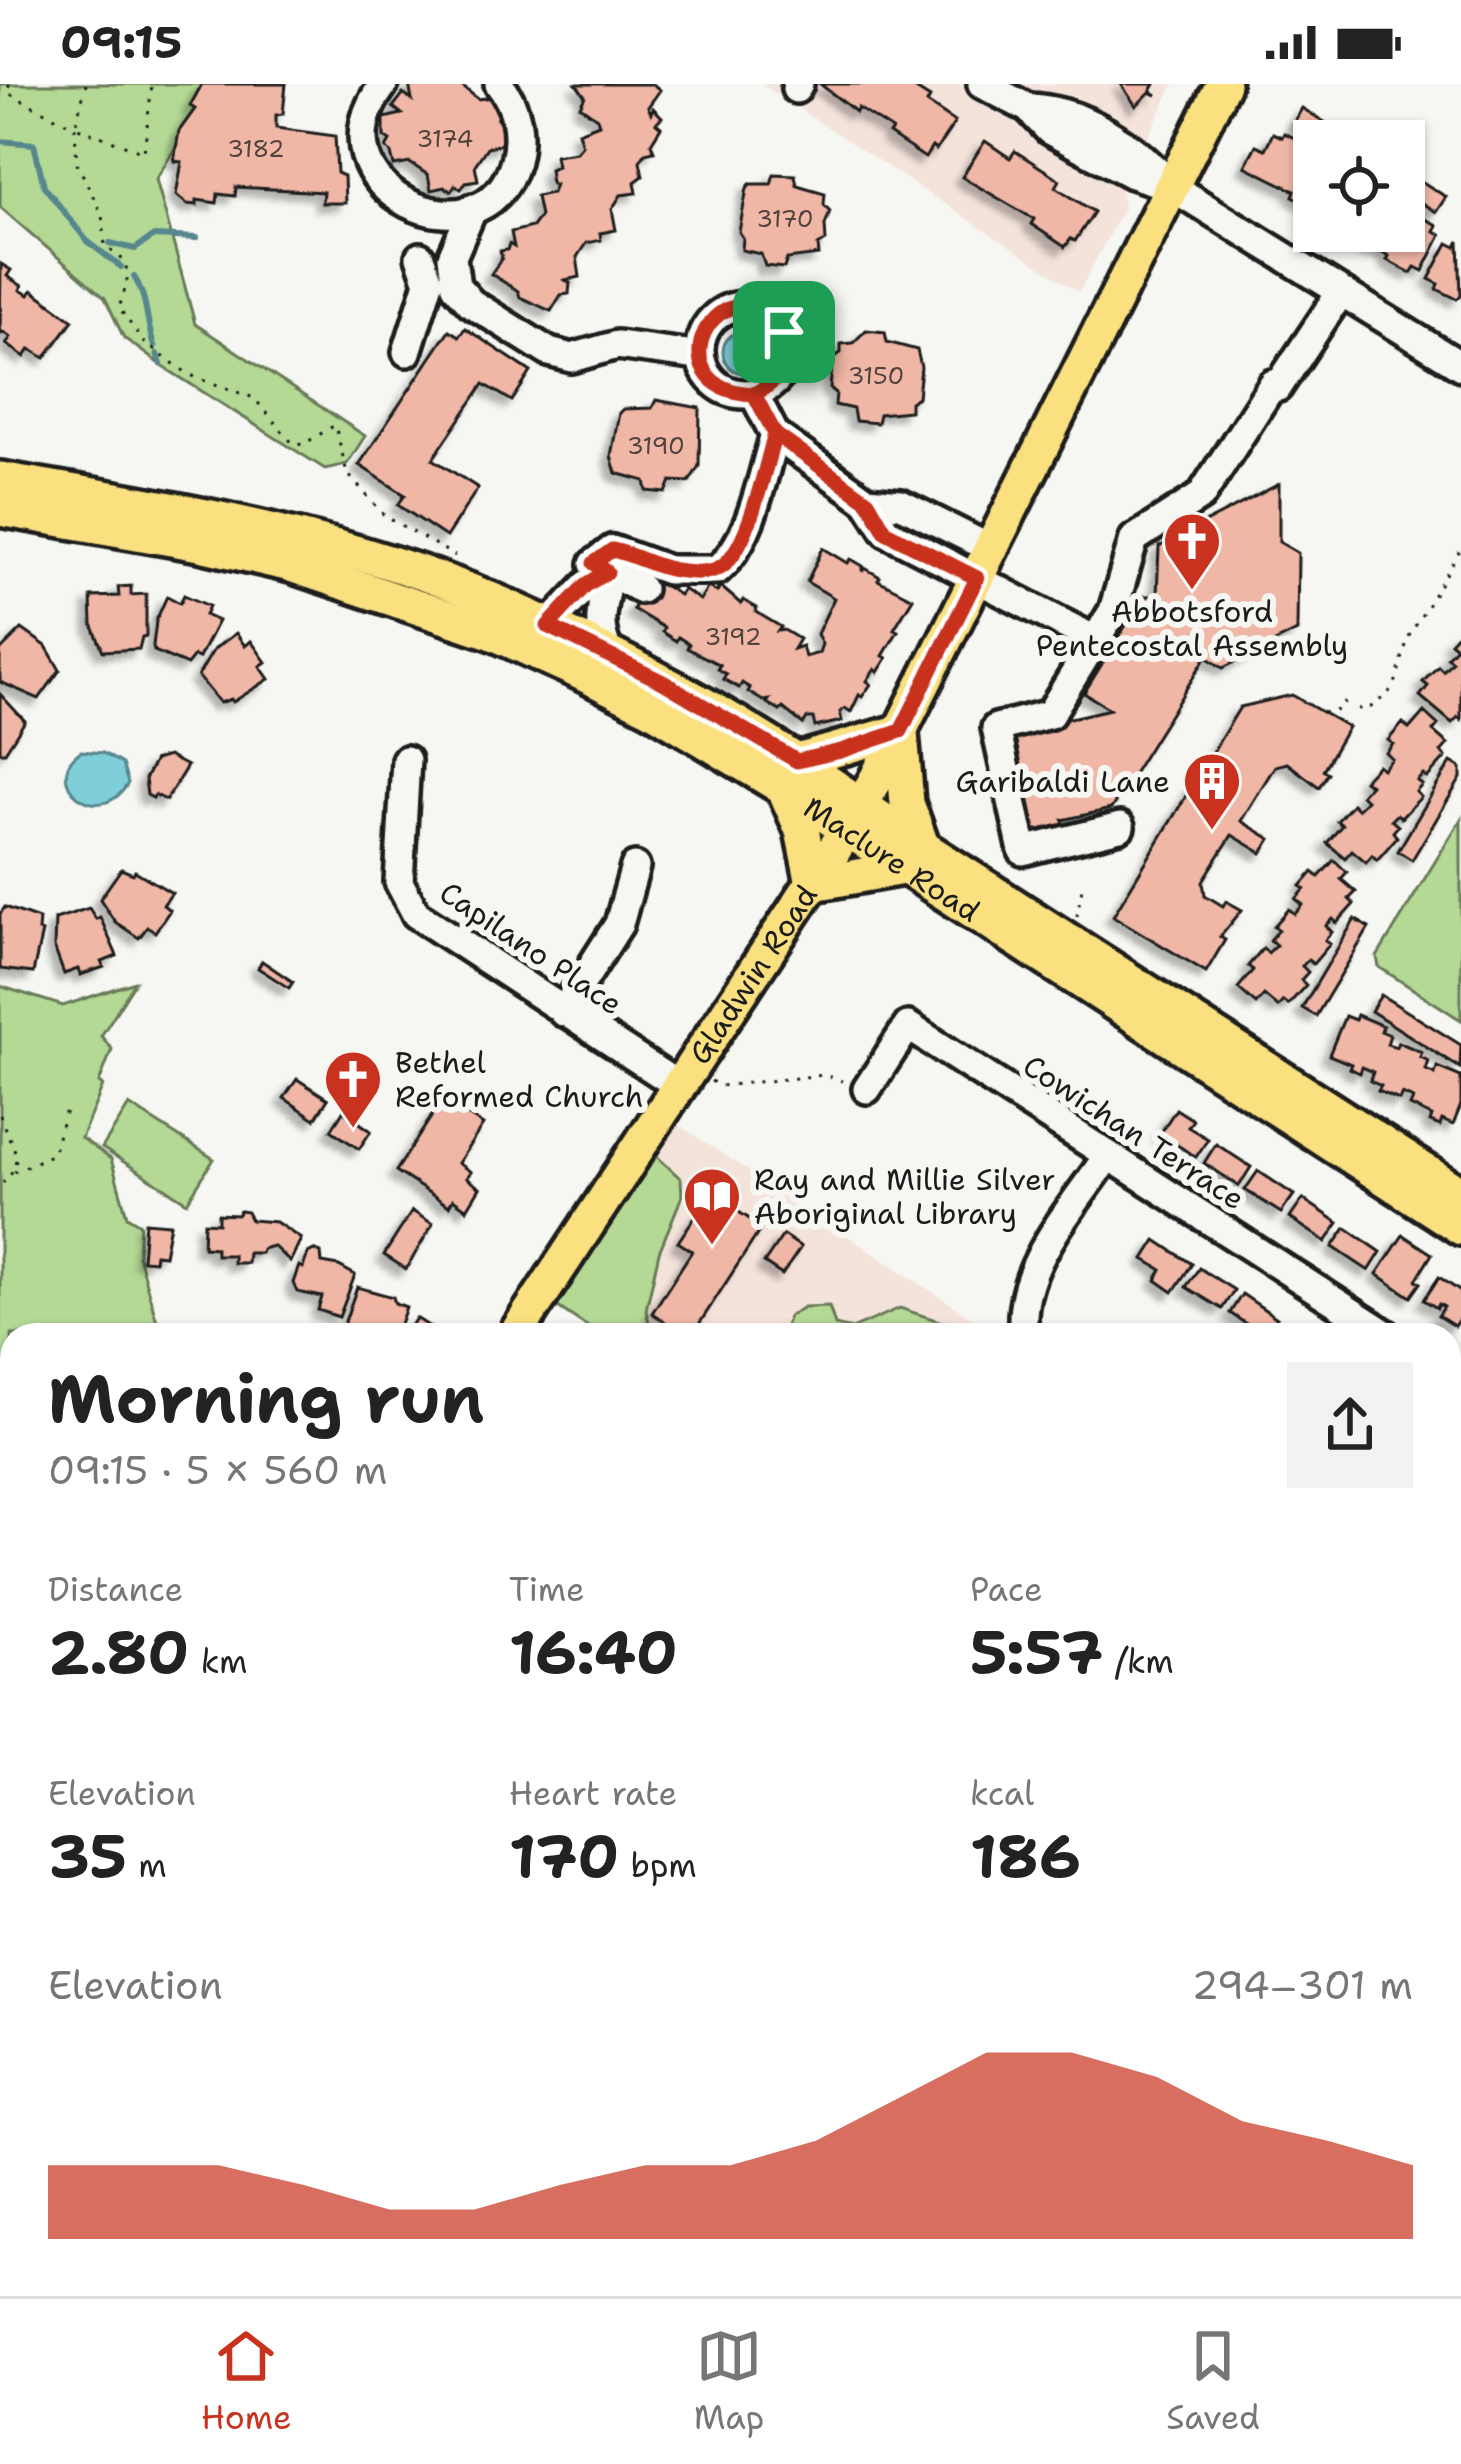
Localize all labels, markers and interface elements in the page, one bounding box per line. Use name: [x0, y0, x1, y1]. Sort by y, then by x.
text: 09:15: [60, 12, 182, 72]
map controls: [1293, 120, 1425, 252]
button: locate: [1293, 120, 1425, 252]
house number: 3174: [417, 123, 473, 155]
house number: 3182: [227, 133, 285, 165]
house number: 3170: [756, 203, 814, 235]
pin: [733, 281, 835, 383]
icon: arrive: [751, 299, 817, 365]
house number: 3150: [848, 360, 904, 392]
house number: 3190: [627, 430, 685, 462]
church icon: Abbotsford Pentecostal Assembly: [1161, 510, 1223, 592]
place label: Abbotsford Pentecostal Assembly: [1036, 591, 1348, 666]
house number: 3192: [705, 621, 762, 653]
building icon: Garibaldi Lane: [1181, 750, 1243, 832]
place label: Garibaldi Lane: [956, 761, 1170, 802]
street label: Maclure Road: [796, 787, 988, 931]
street label: Capilano Place: [432, 872, 630, 1024]
street label: Gladwin Road: [679, 877, 826, 1072]
place label: Bethel Reformed Church: [395, 1042, 643, 1117]
street label: Cowichan Terrace: [1015, 1045, 1253, 1219]
church icon: Bethel Reformed Church: [322, 1048, 384, 1130]
place label: Ray and Millie Silver Aboriginal Library: [754, 1159, 1056, 1234]
library icon: Ray and Millie Silver Aboriginal Library: [681, 1165, 743, 1247]
text: Morning run: [48, 1355, 484, 1443]
button: share: [1287, 1362, 1413, 1488]
text: 09:15 · 5 × 560 m: [48, 1444, 387, 1496]
text: Distance: [48, 1567, 183, 1612]
text: Time: [509, 1567, 585, 1612]
text: Pace: [970, 1567, 1043, 1612]
text: 2.80: [48, 1612, 189, 1692]
text: 16:40: [509, 1612, 678, 1692]
text: 5:57: [970, 1612, 1103, 1692]
text: km: [189, 1639, 247, 1684]
text: /km: [1103, 1639, 1174, 1684]
text: Elevation: [48, 1771, 196, 1816]
text: Heart rate: [509, 1771, 677, 1816]
text: kcal: [970, 1771, 1034, 1816]
text: 35: [48, 1816, 127, 1896]
text: 170: [509, 1816, 619, 1896]
text: 186: [970, 1816, 1081, 1896]
text: m: [127, 1843, 167, 1888]
text: bpm: [619, 1843, 697, 1888]
text: Elevation: [48, 1959, 223, 2011]
text: 294–301 m: [1192, 1959, 1413, 2011]
tab: Home: [201, 2323, 292, 2440]
tab: Map: [694, 2323, 764, 2440]
tab: Saved: [1166, 2323, 1260, 2440]

